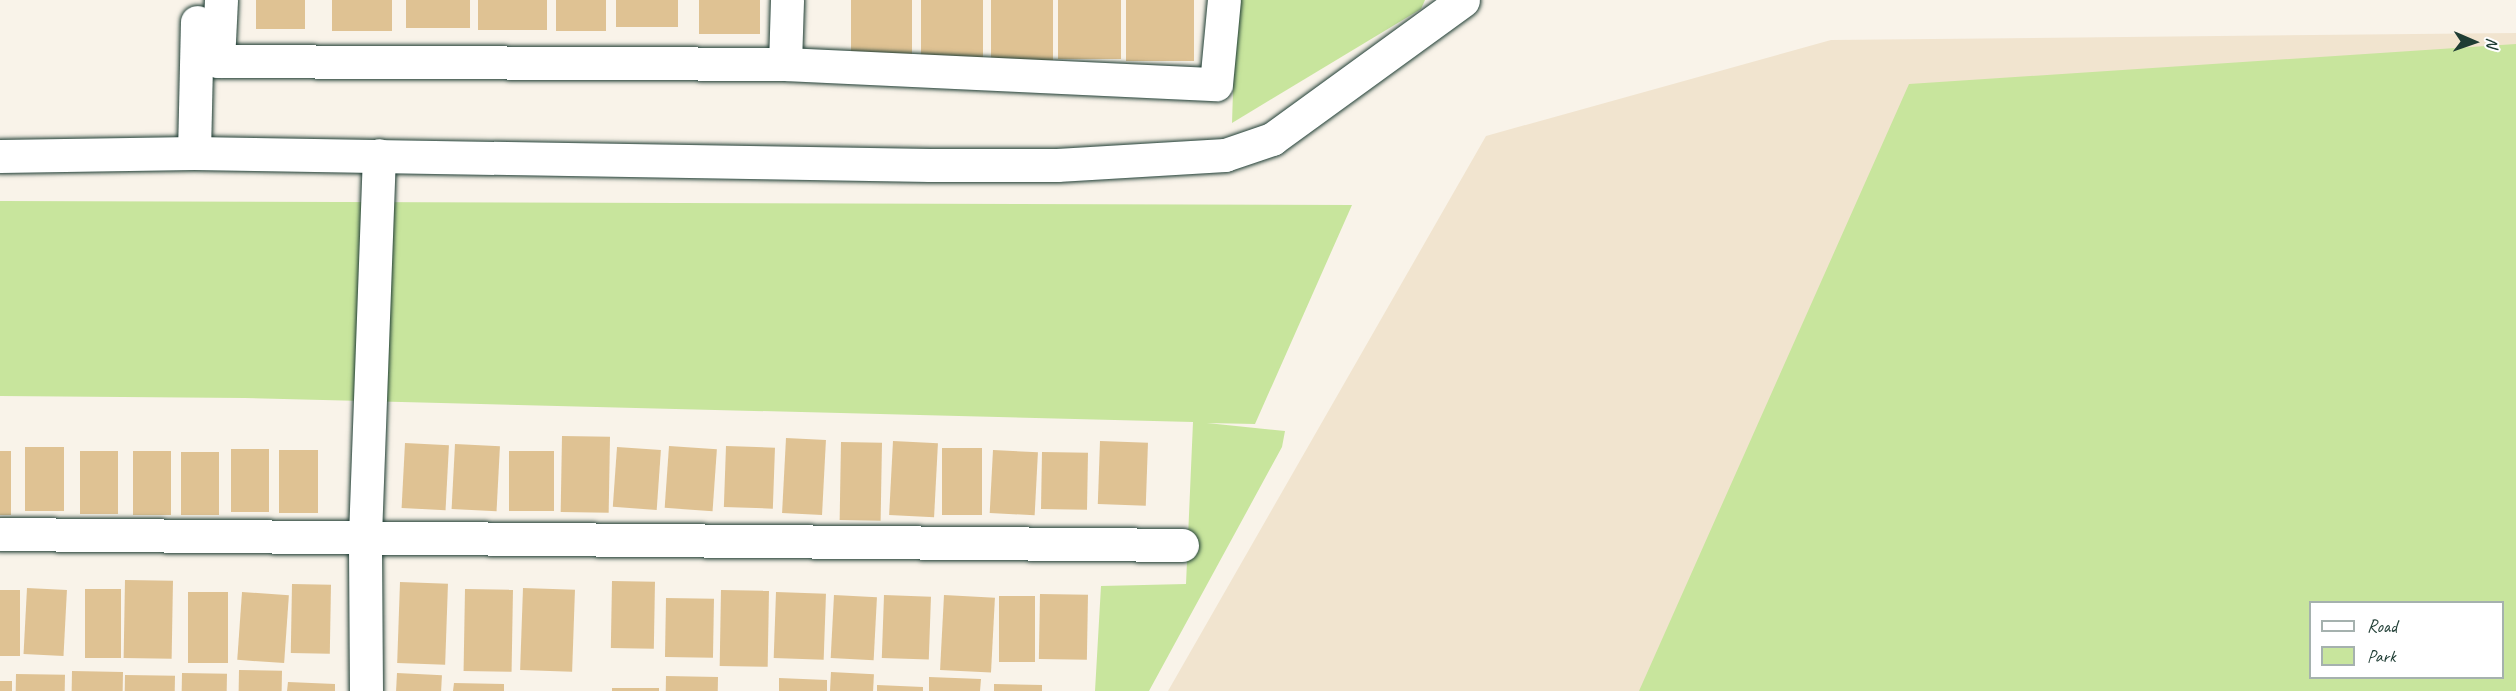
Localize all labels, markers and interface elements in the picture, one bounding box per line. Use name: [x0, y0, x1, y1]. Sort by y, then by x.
north arrow: [2444, 12, 2504, 72]
text: N: [2482, 37, 2502, 48]
legend: [2309, 601, 2504, 679]
text: Road: [2367, 615, 2397, 637]
text: Park: [2367, 645, 2396, 667]

